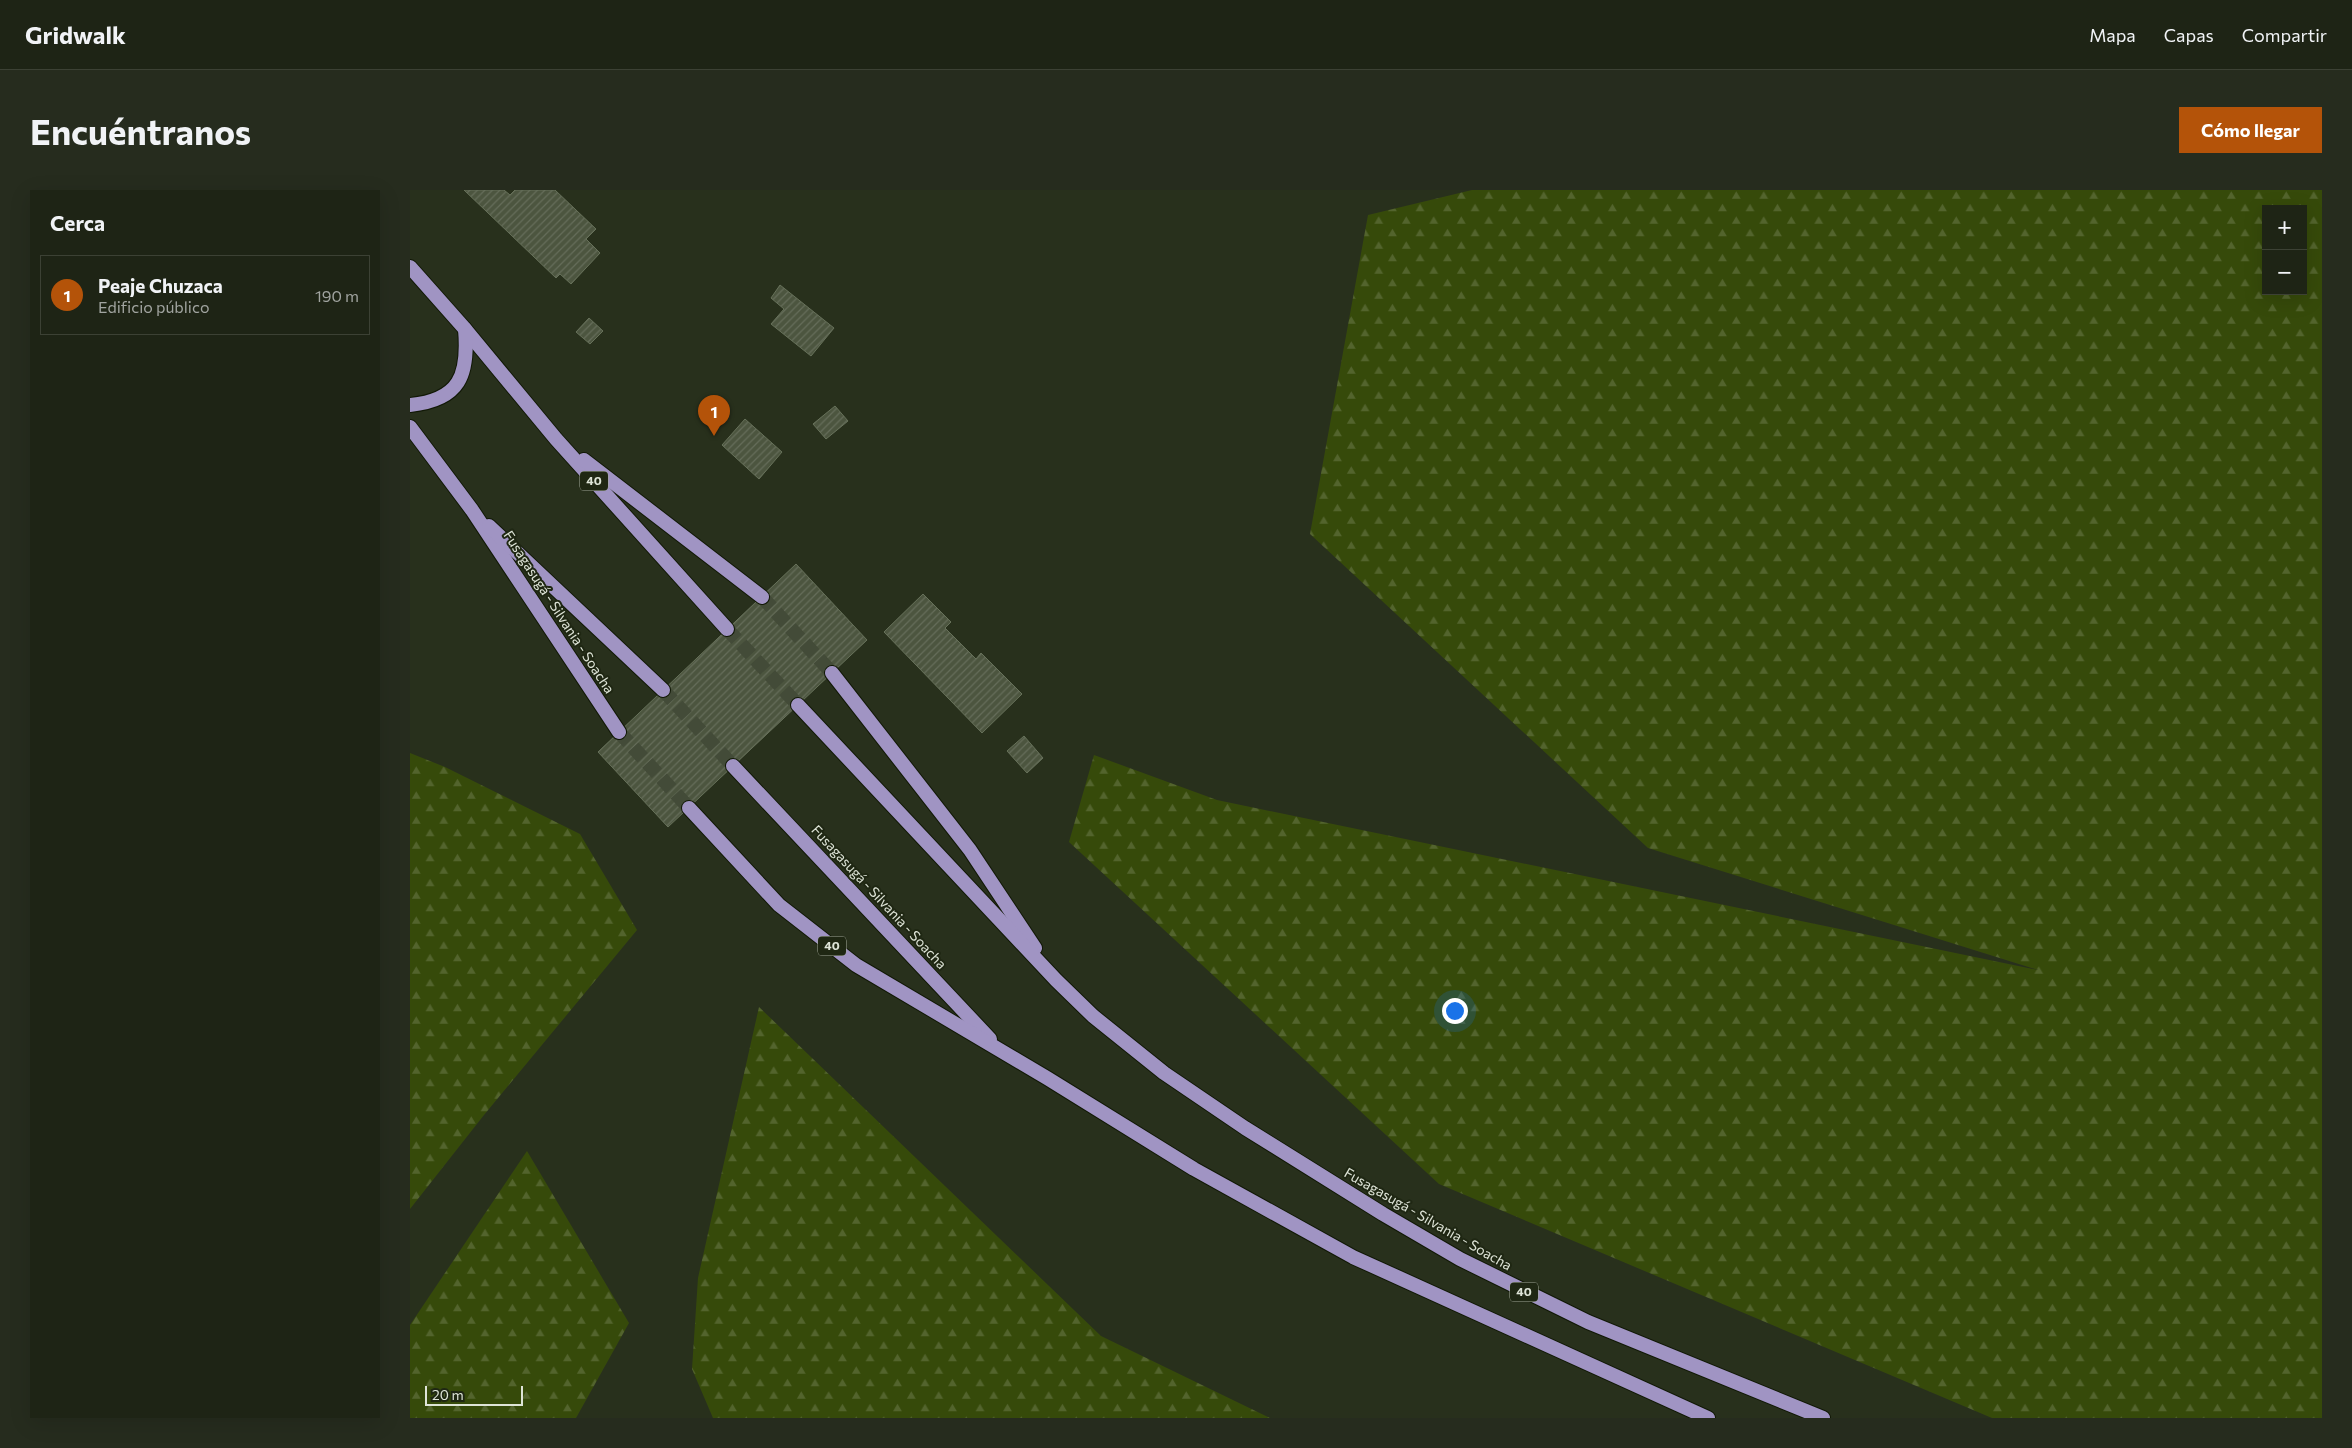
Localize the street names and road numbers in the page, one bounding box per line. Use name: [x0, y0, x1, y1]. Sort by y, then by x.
road number: 40: [580, 472, 608, 490]
street label: Fusagasugá - Silvania - Soacha: [500, 527, 618, 696]
street label: Fusagasugá - Silvania - Soacha: [808, 821, 951, 972]
road number: 40: [818, 936, 846, 956]
street label: Fusagasugá - Silvania - Soacha: [1342, 1164, 1515, 1274]
road number: 40: [1510, 1282, 1538, 1302]

